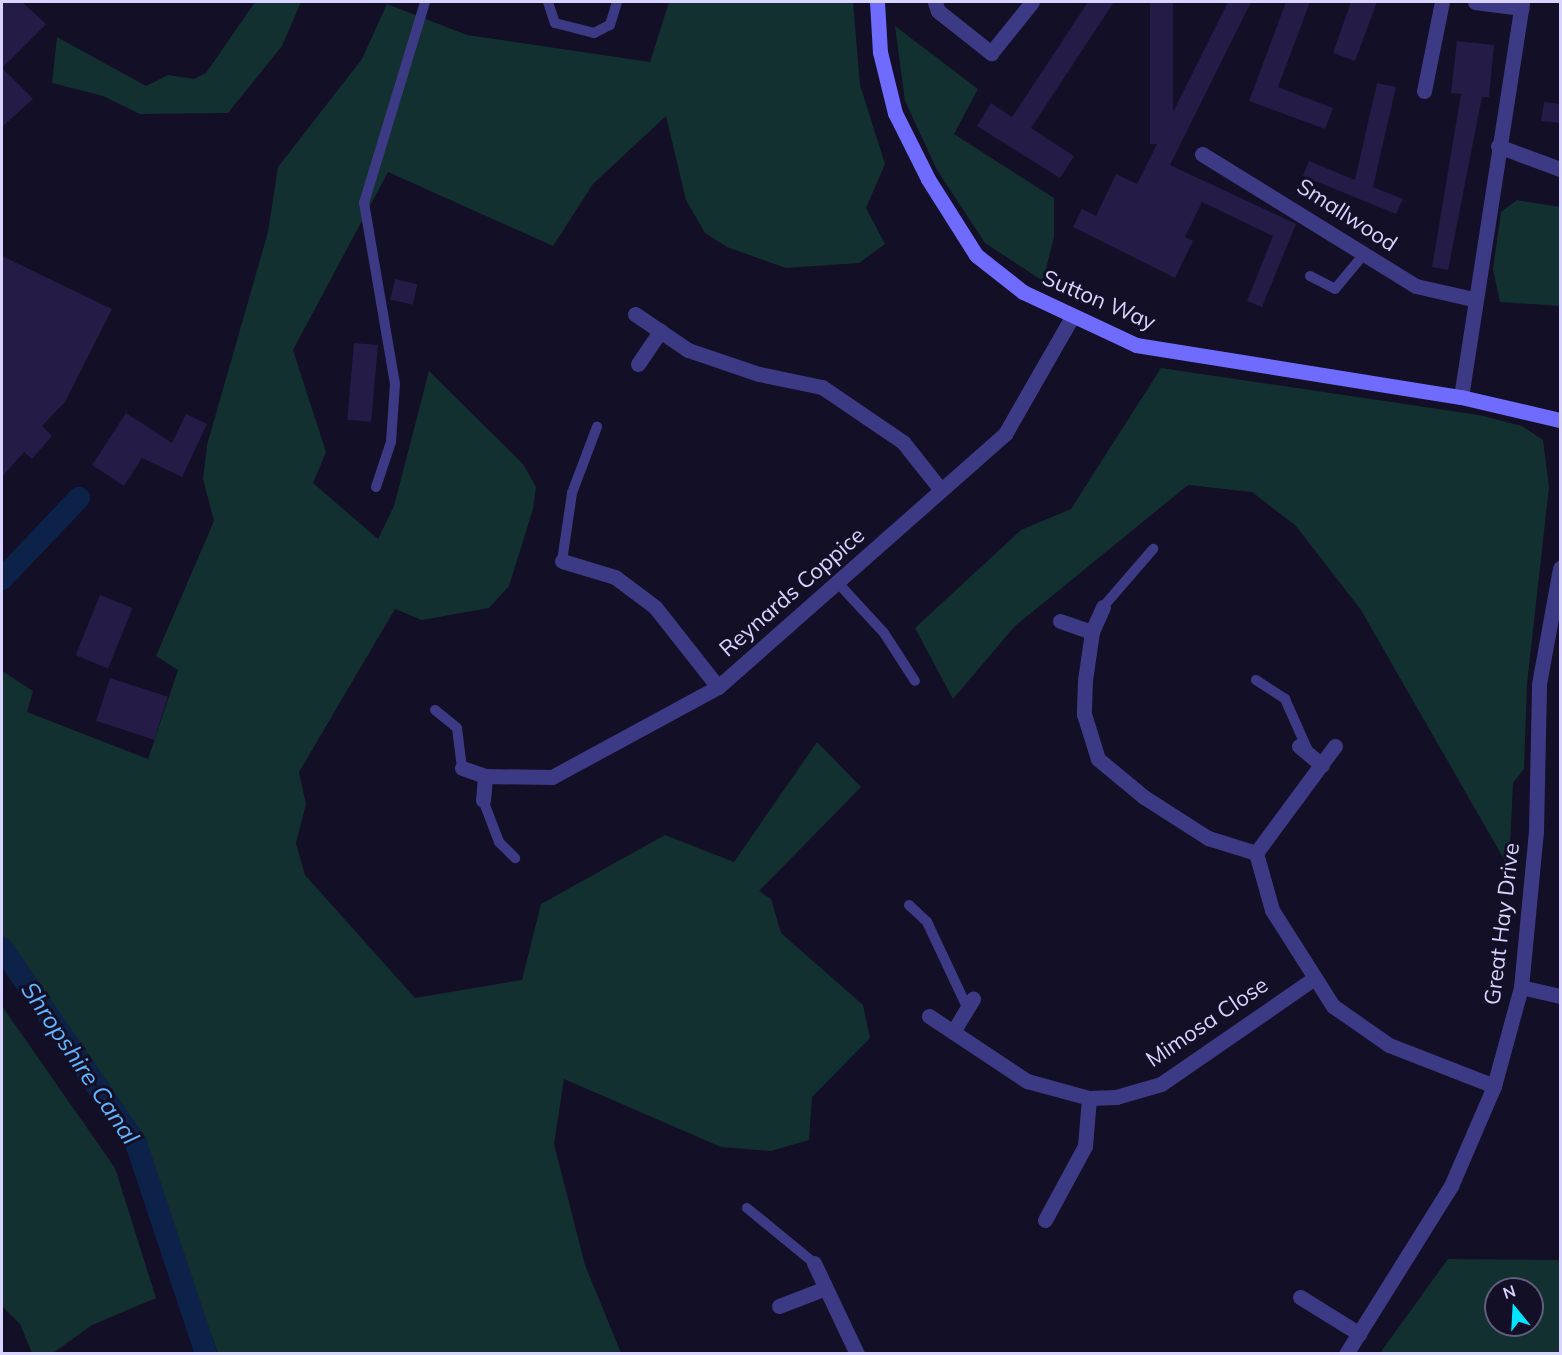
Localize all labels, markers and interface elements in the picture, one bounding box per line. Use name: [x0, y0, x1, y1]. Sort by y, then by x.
street label: Smallwood: [1292, 173, 1402, 257]
street label: Sutton Way: [1038, 264, 1160, 336]
street label: Reynards Coppice: [714, 522, 870, 662]
street label: Great Hay Drive: [1479, 841, 1525, 1007]
street label: Mimosa Close: [1141, 971, 1273, 1073]
water label: Shropshire Canal: [15, 976, 145, 1150]
north arrow: [1484, 1277, 1544, 1337]
text: N: [1500, 1280, 1518, 1303]

